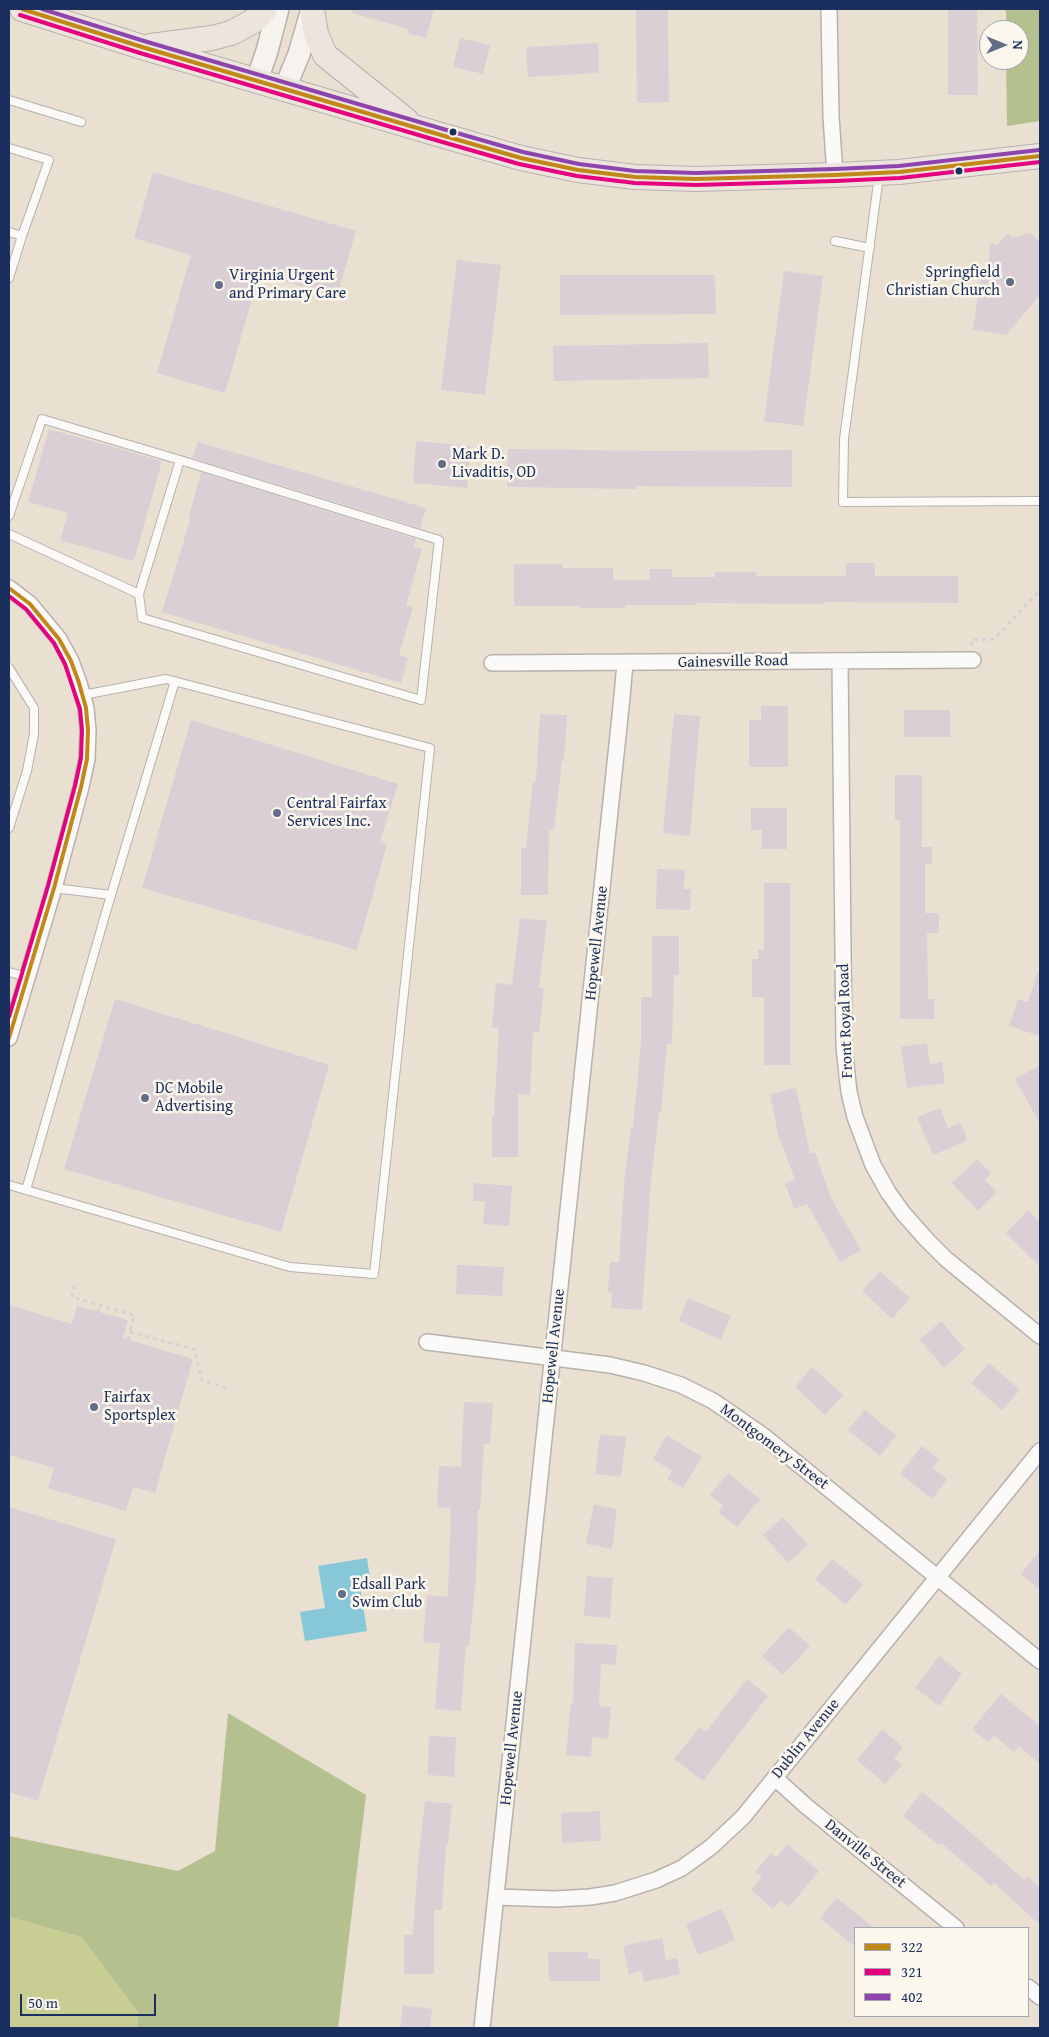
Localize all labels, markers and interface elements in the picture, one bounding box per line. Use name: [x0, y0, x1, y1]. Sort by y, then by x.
north arrow: [979, 20, 1029, 70]
text: N: [1008, 40, 1028, 50]
unlabelled marker: [448, 127, 458, 137]
unlabelled marker: [954, 166, 964, 176]
place label: Springfield Christian Church: [886, 263, 1000, 301]
place label: Virginia Urgent and Primary Care: [229, 266, 346, 304]
marker: Springfield Christian Church: [1004, 276, 1016, 288]
marker: Virginia Urgent and Primary Care: [213, 279, 225, 291]
place label: Mark D. Livaditis, OD: [452, 445, 536, 483]
marker: Mark D. Livaditis, OD: [436, 458, 448, 470]
street label: Gainesville Road: [678, 651, 788, 673]
place label: Central Fairfax Services Inc.: [287, 794, 387, 832]
marker: Central Fairfax Services Inc.: [271, 807, 283, 819]
street label: Hopewell Avenue: [581, 885, 613, 1001]
street label: Front Royal Road: [834, 963, 858, 1079]
place label: DC Mobile Advertising: [155, 1079, 233, 1117]
marker: DC Mobile Advertising: [139, 1092, 151, 1104]
street label: Hopewell Avenue: [538, 1288, 570, 1404]
place label: Fairfax Sportsplex: [104, 1388, 176, 1426]
street label: Montgomery Street: [716, 1400, 832, 1494]
marker: Fairfax Sportsplex: [88, 1401, 100, 1413]
place label: Edsall Park Swim Club: [352, 1575, 426, 1613]
marker: Edsall Park Swim Club: [336, 1588, 348, 1600]
street label: Hopewell Avenue: [496, 1690, 528, 1806]
street label: Dublin Avenue: [768, 1695, 844, 1783]
street label: Danville Street: [820, 1815, 910, 1893]
legend: [854, 1927, 1029, 2017]
text: 322: [901, 1936, 923, 1957]
text: 321: [901, 1961, 923, 1982]
scale bar: [22, 1984, 159, 2016]
text: 402: [901, 1986, 923, 2007]
text: 50 m: [28, 1992, 58, 2013]

